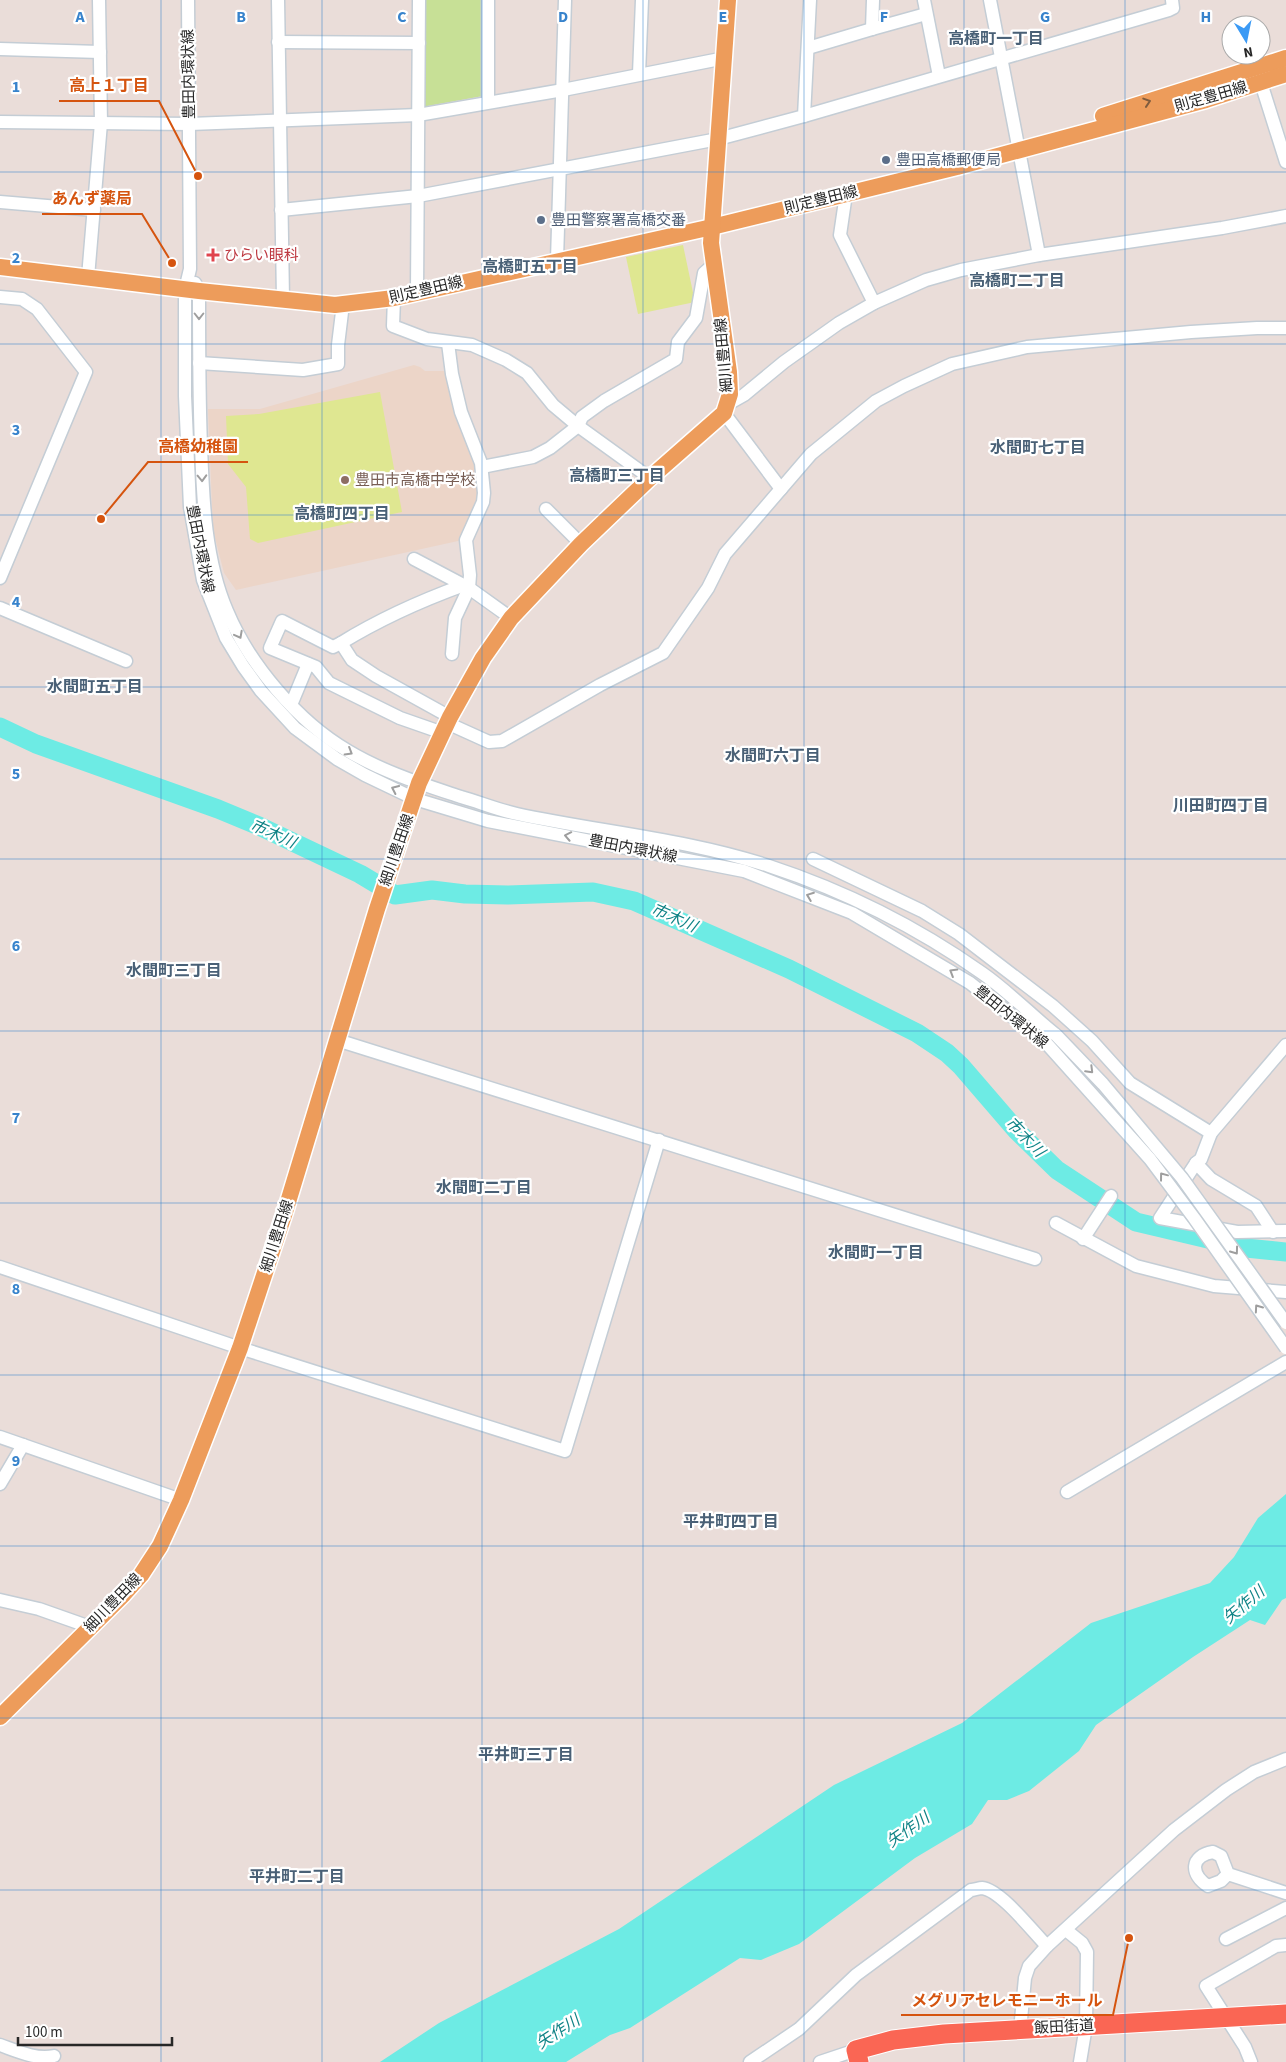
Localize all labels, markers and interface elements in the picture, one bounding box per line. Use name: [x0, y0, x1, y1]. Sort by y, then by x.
text: A: [74, 6, 85, 28]
text: B: [236, 6, 246, 28]
text: C: [397, 6, 407, 28]
text: D: [558, 6, 568, 28]
text: E: [719, 6, 727, 28]
text: F: [880, 6, 888, 28]
text: G: [1040, 6, 1050, 28]
text: H: [1201, 6, 1211, 28]
north arrow: [1221, 15, 1271, 65]
district label: 高橋町一丁目: [948, 28, 1044, 50]
street label: 豊田内環状線: [178, 29, 200, 119]
text: N: [1242, 41, 1254, 62]
callout: 高上１丁目: [59, 70, 159, 101]
text: 高上１丁目: [69, 75, 149, 97]
text: 1: [12, 76, 20, 98]
street label: 則定豊田線: [1172, 77, 1250, 117]
one-way arrow: [1142, 97, 1151, 107]
place label: 豊田高橋郵便局: [896, 150, 1001, 171]
marker: 豊田高橋郵便局: [880, 154, 892, 166]
street label: 則定豊田線: [782, 181, 860, 219]
callout: あんず薬局: [42, 183, 142, 214]
text: あんず薬局: [52, 188, 132, 210]
place label: 豊田警察署高橋交番: [551, 210, 686, 231]
marker: 豊田警察署高橋交番: [535, 214, 547, 226]
place label: ひらい眼科: [224, 245, 299, 266]
text: 2: [12, 247, 20, 269]
marker: ひらい眼科: [206, 248, 220, 262]
district label: 高橋町五丁目: [482, 256, 578, 278]
district label: 高橋町二丁目: [969, 270, 1065, 292]
street label: 則定豊田線: [387, 271, 465, 309]
one-way arrow: [194, 312, 204, 320]
street label: 細川豊田線: [710, 317, 738, 393]
text: 3: [12, 419, 20, 441]
callout: 高橋幼稚園: [148, 431, 248, 462]
text: 高橋幼稚園: [158, 436, 238, 458]
district label: 水間町七丁目: [990, 437, 1086, 459]
district label: 高橋町三丁目: [569, 465, 665, 487]
place label: 豊田市高橋中学校: [355, 470, 475, 491]
marker: 豊田市高橋中学校: [339, 474, 351, 486]
one-way arrow: [197, 475, 207, 483]
street label: 豊田内環状線: [181, 503, 219, 595]
district label: 高橋町四丁目: [294, 503, 390, 525]
text: 4: [12, 591, 21, 613]
one-way arrow: [233, 630, 243, 639]
district label: 水間町五丁目: [47, 676, 143, 698]
one-way arrow: [344, 745, 353, 755]
district label: 水間町六丁目: [725, 745, 821, 767]
text: 5: [12, 763, 20, 785]
one-way arrow: [391, 786, 400, 796]
district label: 川田町四丁目: [1173, 795, 1269, 817]
street label: 細川豊田線: [375, 811, 419, 889]
water label: 市木川: [247, 814, 301, 855]
street label: 豊田内環状線: [587, 830, 679, 868]
one-way arrow: [563, 831, 572, 841]
one-way arrow: [806, 892, 814, 902]
water label: 市木川: [648, 898, 702, 939]
text: 6: [12, 935, 20, 957]
district label: 水間町三丁目: [126, 960, 222, 982]
one-way arrow: [949, 969, 958, 979]
street label: 豊田内環状線: [969, 981, 1053, 1053]
one-way arrow: [1084, 1065, 1093, 1074]
text: 7: [12, 1107, 20, 1129]
water label: 市木川: [1000, 1112, 1051, 1163]
one-way arrow: [1160, 1172, 1169, 1182]
district label: 水間町二丁目: [436, 1177, 532, 1199]
street label: 細川豊田線: [255, 1197, 299, 1275]
district label: 水間町一丁目: [828, 1242, 924, 1264]
one-way arrow: [1229, 1245, 1238, 1255]
text: 8: [12, 1278, 20, 1300]
one-way arrow: [1255, 1304, 1264, 1314]
text: 9: [12, 1450, 20, 1472]
district label: 平井町四丁目: [683, 1511, 779, 1533]
street label: 細川豊田線: [79, 1569, 147, 1637]
water label: 矢作川: [1219, 1580, 1271, 1629]
district label: 平井町三丁目: [478, 1744, 574, 1766]
water label: 矢作川: [882, 1806, 936, 1853]
district label: 平井町二丁目: [249, 1866, 345, 1888]
callout: メグリアセレモニーホール: [901, 1984, 1113, 2015]
text: メグリアセレモニーホール: [911, 1990, 1103, 2012]
water label: 矢作川: [532, 2009, 586, 2054]
scale bar: [18, 2014, 171, 2046]
street label: 飯田街道: [1033, 2015, 1095, 2039]
text: 100 m: [25, 2022, 63, 2043]

